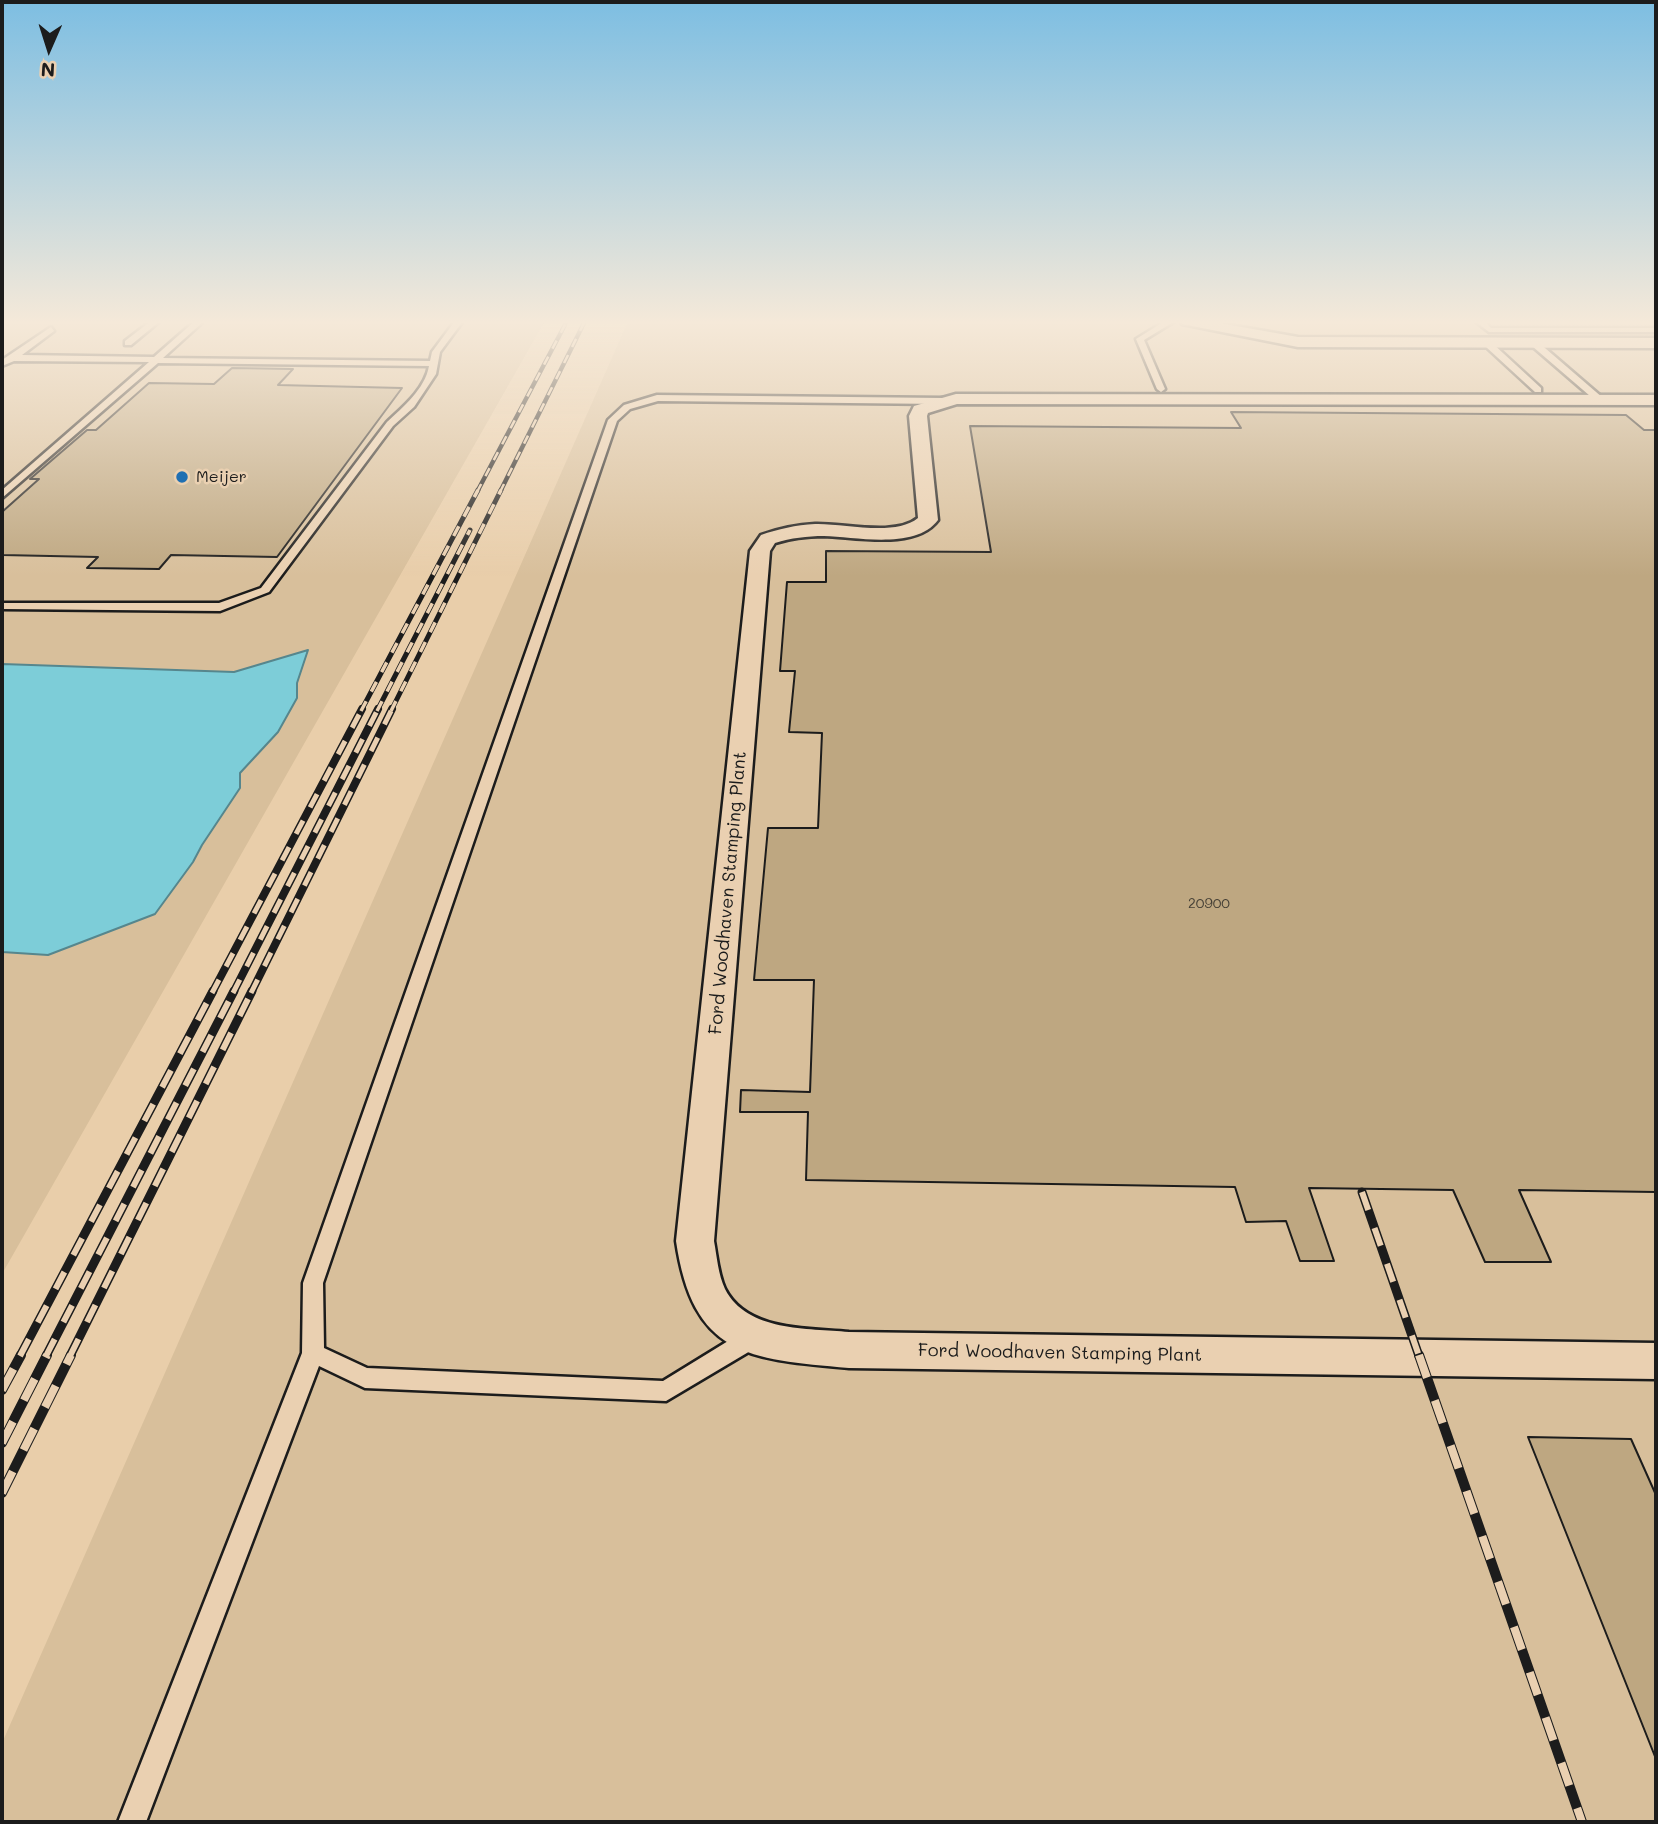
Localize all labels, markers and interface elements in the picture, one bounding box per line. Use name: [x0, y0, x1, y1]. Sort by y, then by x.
north arrow: [14, 14, 84, 84]
text: N: [40, 58, 56, 83]
place label: Meijer: [196, 467, 247, 487]
marker: Meijer: [174, 469, 190, 485]
street label: Ford Woodhaven Stamping Plant: [705, 750, 751, 1036]
house number: 20900: [1188, 896, 1230, 912]
street label: Ford Woodhaven Stamping Plant: [918, 1340, 1202, 1366]

